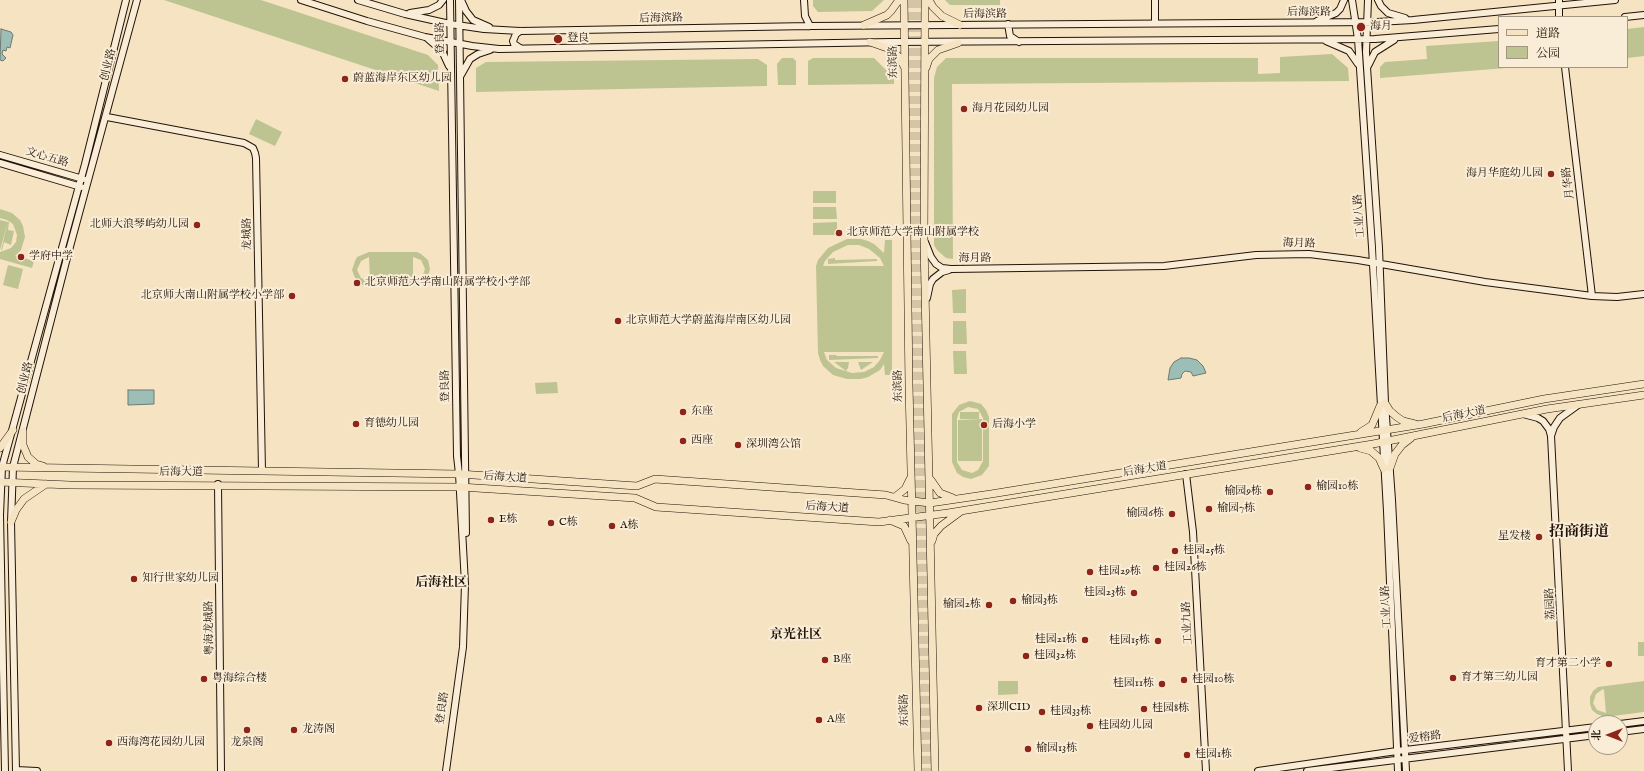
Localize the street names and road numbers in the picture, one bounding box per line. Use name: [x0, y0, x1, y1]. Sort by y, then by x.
street label: 后海滨路: [1287, 6, 1331, 20]
street label: 后海滨路: [963, 8, 1007, 22]
street label: 后海滨路: [639, 12, 683, 26]
street label: 登良路: [434, 21, 448, 55]
street label: 东滨路: [887, 45, 901, 79]
street label: 创业路: [99, 47, 119, 83]
street label: 文心五路: [24, 146, 70, 170]
street label: 月华路: [1560, 166, 1578, 200]
street label: 工业八路: [1352, 194, 1368, 238]
street label: 龙城路: [241, 217, 255, 251]
street label: 海月路: [1282, 237, 1316, 251]
street label: 海月路: [958, 252, 992, 266]
street label: 创业路: [16, 360, 36, 396]
street label: 登良路: [439, 369, 453, 403]
street label: 东滨路: [892, 369, 906, 403]
street label: 后海大道: [1441, 404, 1487, 426]
street label: 后海大道: [1122, 460, 1168, 480]
street label: 后海大道: [159, 466, 203, 480]
street label: 后海大道: [483, 470, 527, 486]
street label: 后海大道: [805, 500, 849, 516]
street label: 工业八路: [1379, 585, 1395, 629]
street label: 荔园路: [1544, 587, 1558, 621]
street label: 粤海龙城路: [203, 600, 217, 656]
street label: 工业九路: [1180, 601, 1196, 645]
street label: 登良路: [434, 691, 452, 725]
street label: 东滨路: [898, 693, 912, 727]
street label: 爱榕路: [1408, 729, 1442, 747]

